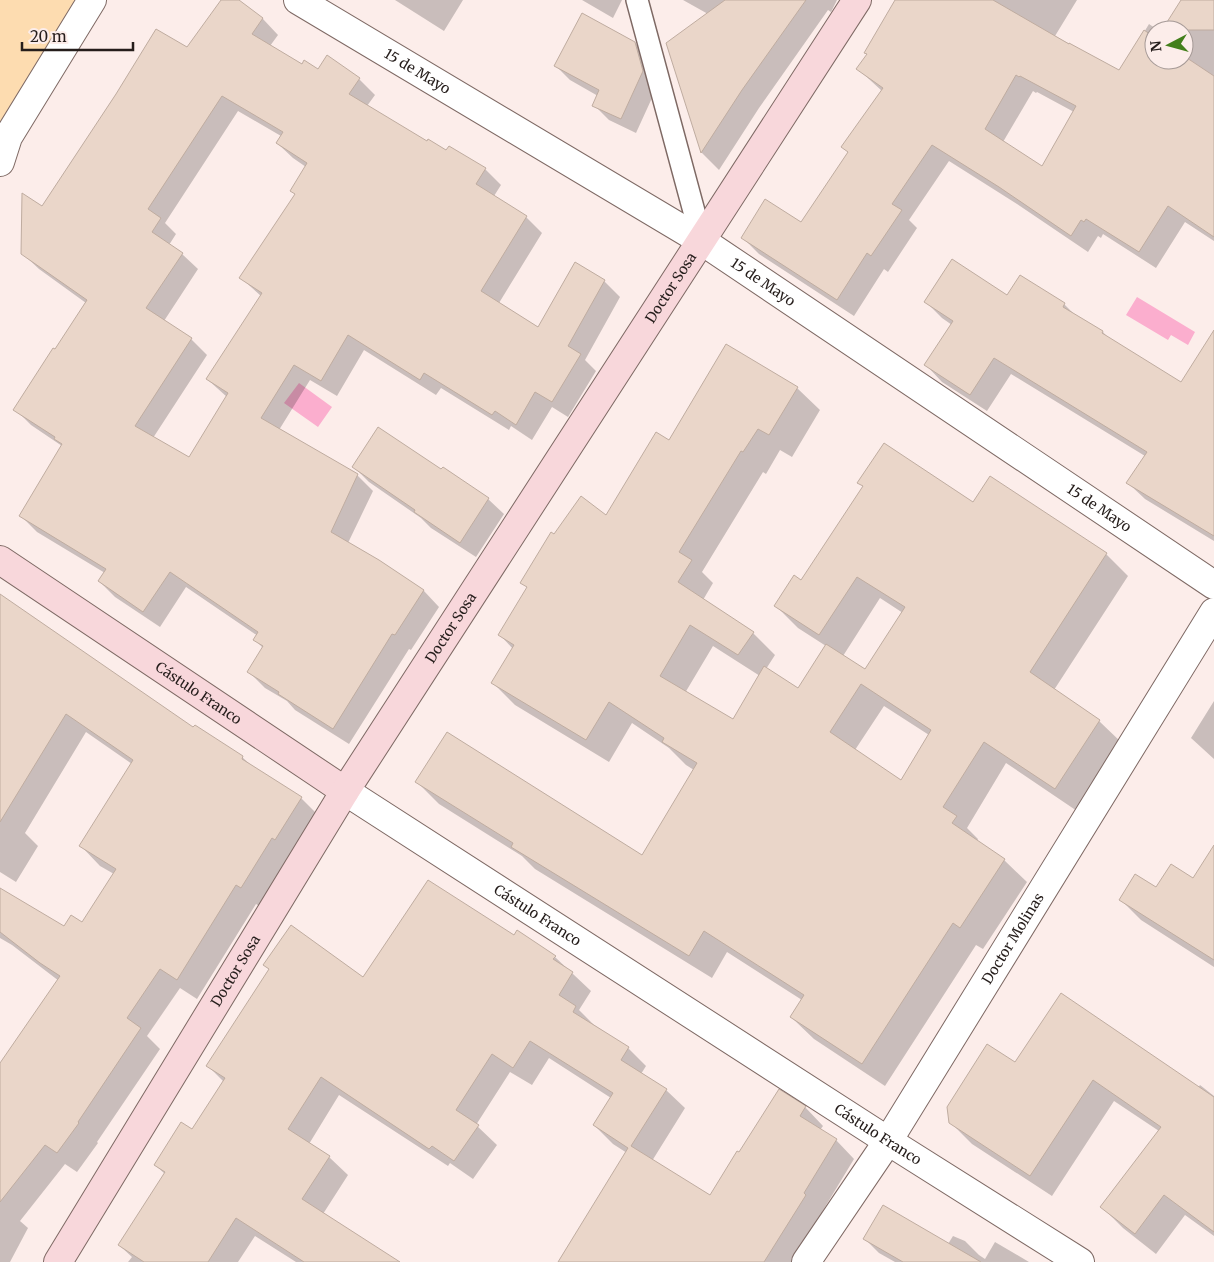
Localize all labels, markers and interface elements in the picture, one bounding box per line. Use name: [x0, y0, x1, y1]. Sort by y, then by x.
scale bar: [22, 20, 134, 52]
north arrow: [1144, 20, 1194, 70]
text: 20 m: [30, 27, 67, 46]
text: N: [1147, 40, 1166, 53]
street label: 15 de Mayo: [381, 45, 454, 98]
street label: Doctor Sosa: [641, 249, 700, 327]
street label: 15 de Mayo: [727, 254, 799, 310]
street label: 15 de Mayo: [1064, 480, 1135, 536]
street label: Doctor Sosa: [421, 589, 480, 667]
street label: Cástulo Franco: [152, 658, 245, 728]
street label: Cástulo Franco: [491, 880, 584, 950]
street label: Doctor Molinas: [978, 889, 1048, 987]
street label: Doctor Sosa: [207, 931, 264, 1010]
street label: Cástulo Franco: [831, 1100, 925, 1169]

